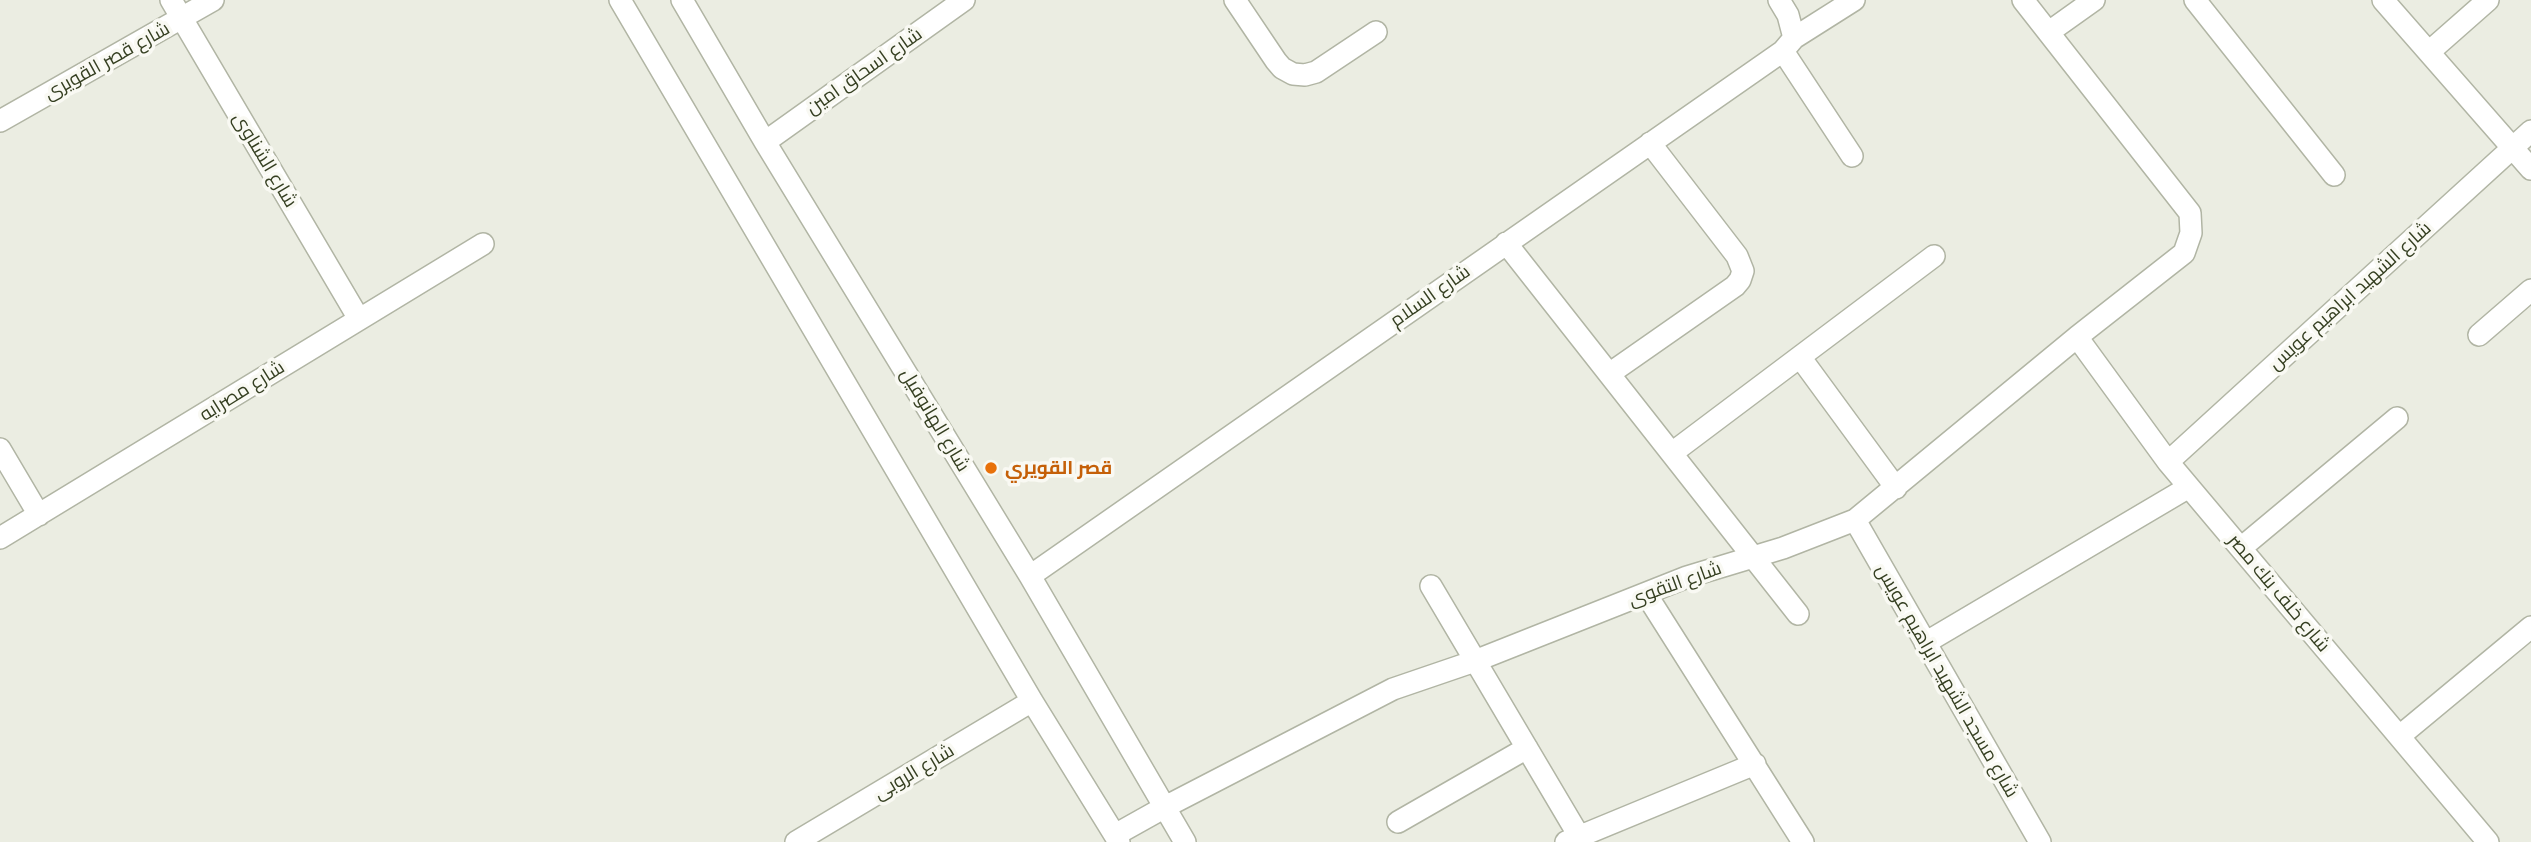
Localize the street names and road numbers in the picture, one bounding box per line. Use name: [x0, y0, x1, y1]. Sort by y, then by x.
street label: شارع قصر القويرى: [40, 17, 174, 105]
street label: شارع اسحاق امين: [802, 23, 926, 119]
street label: شارع الشناوى: [228, 108, 302, 212]
street label: شارع الشهيد ابراهيم عويس: [2264, 217, 2436, 375]
street label: شارع السلام: [1385, 260, 1475, 332]
street label: شارع مصرايه: [195, 356, 289, 426]
street label: شارع الهانوفيل: [895, 364, 975, 476]
street label: شارع خلف بنك مصر: [2223, 529, 2335, 657]
street label: شارع التقوى: [1625, 557, 1725, 611]
street label: شارع مسجد الشهيد ابراهيم عويس: [1871, 560, 2023, 802]
street label: شارع الروبى: [870, 739, 958, 805]

